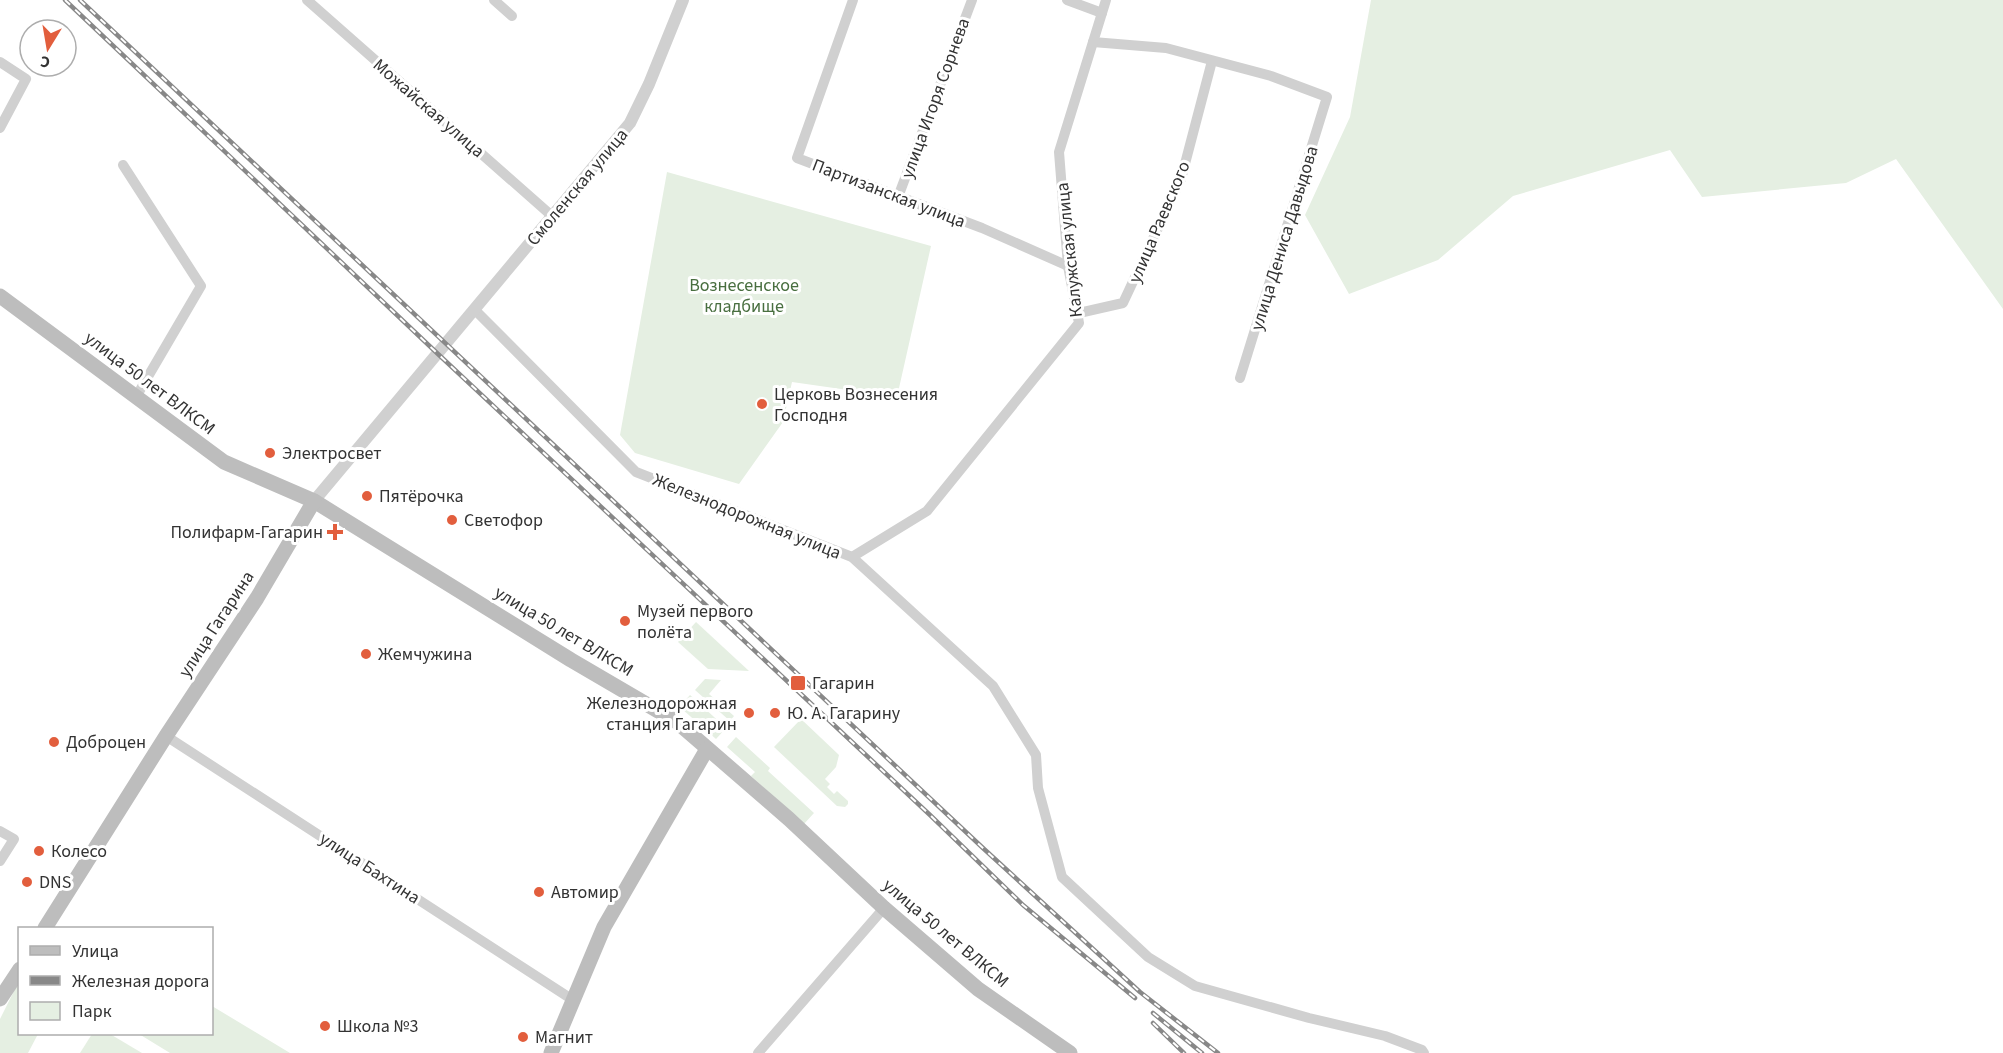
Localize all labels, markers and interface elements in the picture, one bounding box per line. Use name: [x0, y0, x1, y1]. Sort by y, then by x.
street label: улица Игоря Сорнева: [895, 14, 976, 182]
north arrow: [18, 18, 78, 78]
text: С: [39, 50, 52, 73]
street label: Можайская улица: [368, 53, 490, 164]
street label: Смоленская улица: [521, 123, 634, 251]
street label: улица Дениса Давыдова: [1244, 143, 1324, 334]
street label: Партизанская улица: [809, 153, 969, 234]
street label: улица Раевского: [1122, 157, 1196, 287]
street label: Калужская улица: [1050, 181, 1089, 319]
park label: Вознесенское кладбище: [689, 273, 799, 319]
street label: улица 50 лет ВЛКСМ: [79, 326, 220, 441]
place label: Церковь Вознесения Господня: [774, 382, 938, 428]
marker: Церковь Вознесения Господня: [755, 397, 769, 411]
place label: Электросвет: [282, 441, 382, 466]
marker: Электросвет: [263, 446, 277, 460]
street label: Железнодорожная улица: [649, 467, 845, 566]
place label: Пятёрочка: [379, 484, 464, 509]
marker: Пятёрочка: [360, 489, 374, 503]
place label: Светофор: [464, 508, 543, 533]
marker: Светофор: [445, 513, 459, 527]
place label: Полифарм-Гагарин: [170, 520, 323, 545]
marker: Полифарм-Гагарин: [328, 525, 342, 539]
street label: улица Гагарина: [173, 566, 260, 682]
street label: улица 50 лет ВЛКСМ: [490, 580, 638, 683]
place label: Музей первого полёта: [637, 599, 753, 645]
marker: Музей первого полёта: [618, 614, 632, 628]
place label: Жемчужина: [378, 642, 472, 667]
marker: Жемчужина: [359, 647, 373, 661]
place label: Гагарин: [812, 671, 875, 696]
marker: Гагарин: [789, 674, 807, 692]
place label: Железнодорожная станция Гагарин: [587, 691, 737, 737]
place label: Ю. А. Гагарину: [787, 701, 901, 726]
marker: Железнодорожная станция Гагарин: [742, 706, 756, 720]
marker: Ю. А. Гагарину: [768, 706, 782, 720]
place label: Доброцен: [66, 730, 146, 755]
marker: Доброцен: [47, 735, 61, 749]
street label: улица Бахтина: [314, 826, 425, 910]
place label: Колесо: [51, 839, 107, 864]
marker: Колесо: [32, 844, 46, 858]
place label: DNS: [39, 870, 71, 895]
street label: улица 50 лет ВЛКСМ: [877, 873, 1014, 994]
marker: DNS: [20, 875, 34, 889]
place label: Автомир: [551, 880, 619, 905]
marker: Автомир: [532, 885, 546, 899]
legend: [18, 927, 213, 1035]
text: Улица: [72, 939, 119, 964]
text: Железная дорога: [72, 969, 209, 994]
text: Парк: [72, 999, 112, 1024]
place label: Школа №3: [337, 1014, 418, 1039]
marker: Школа №3: [318, 1019, 332, 1033]
place label: Магнит: [535, 1025, 593, 1050]
marker: Магнит: [516, 1030, 530, 1044]

